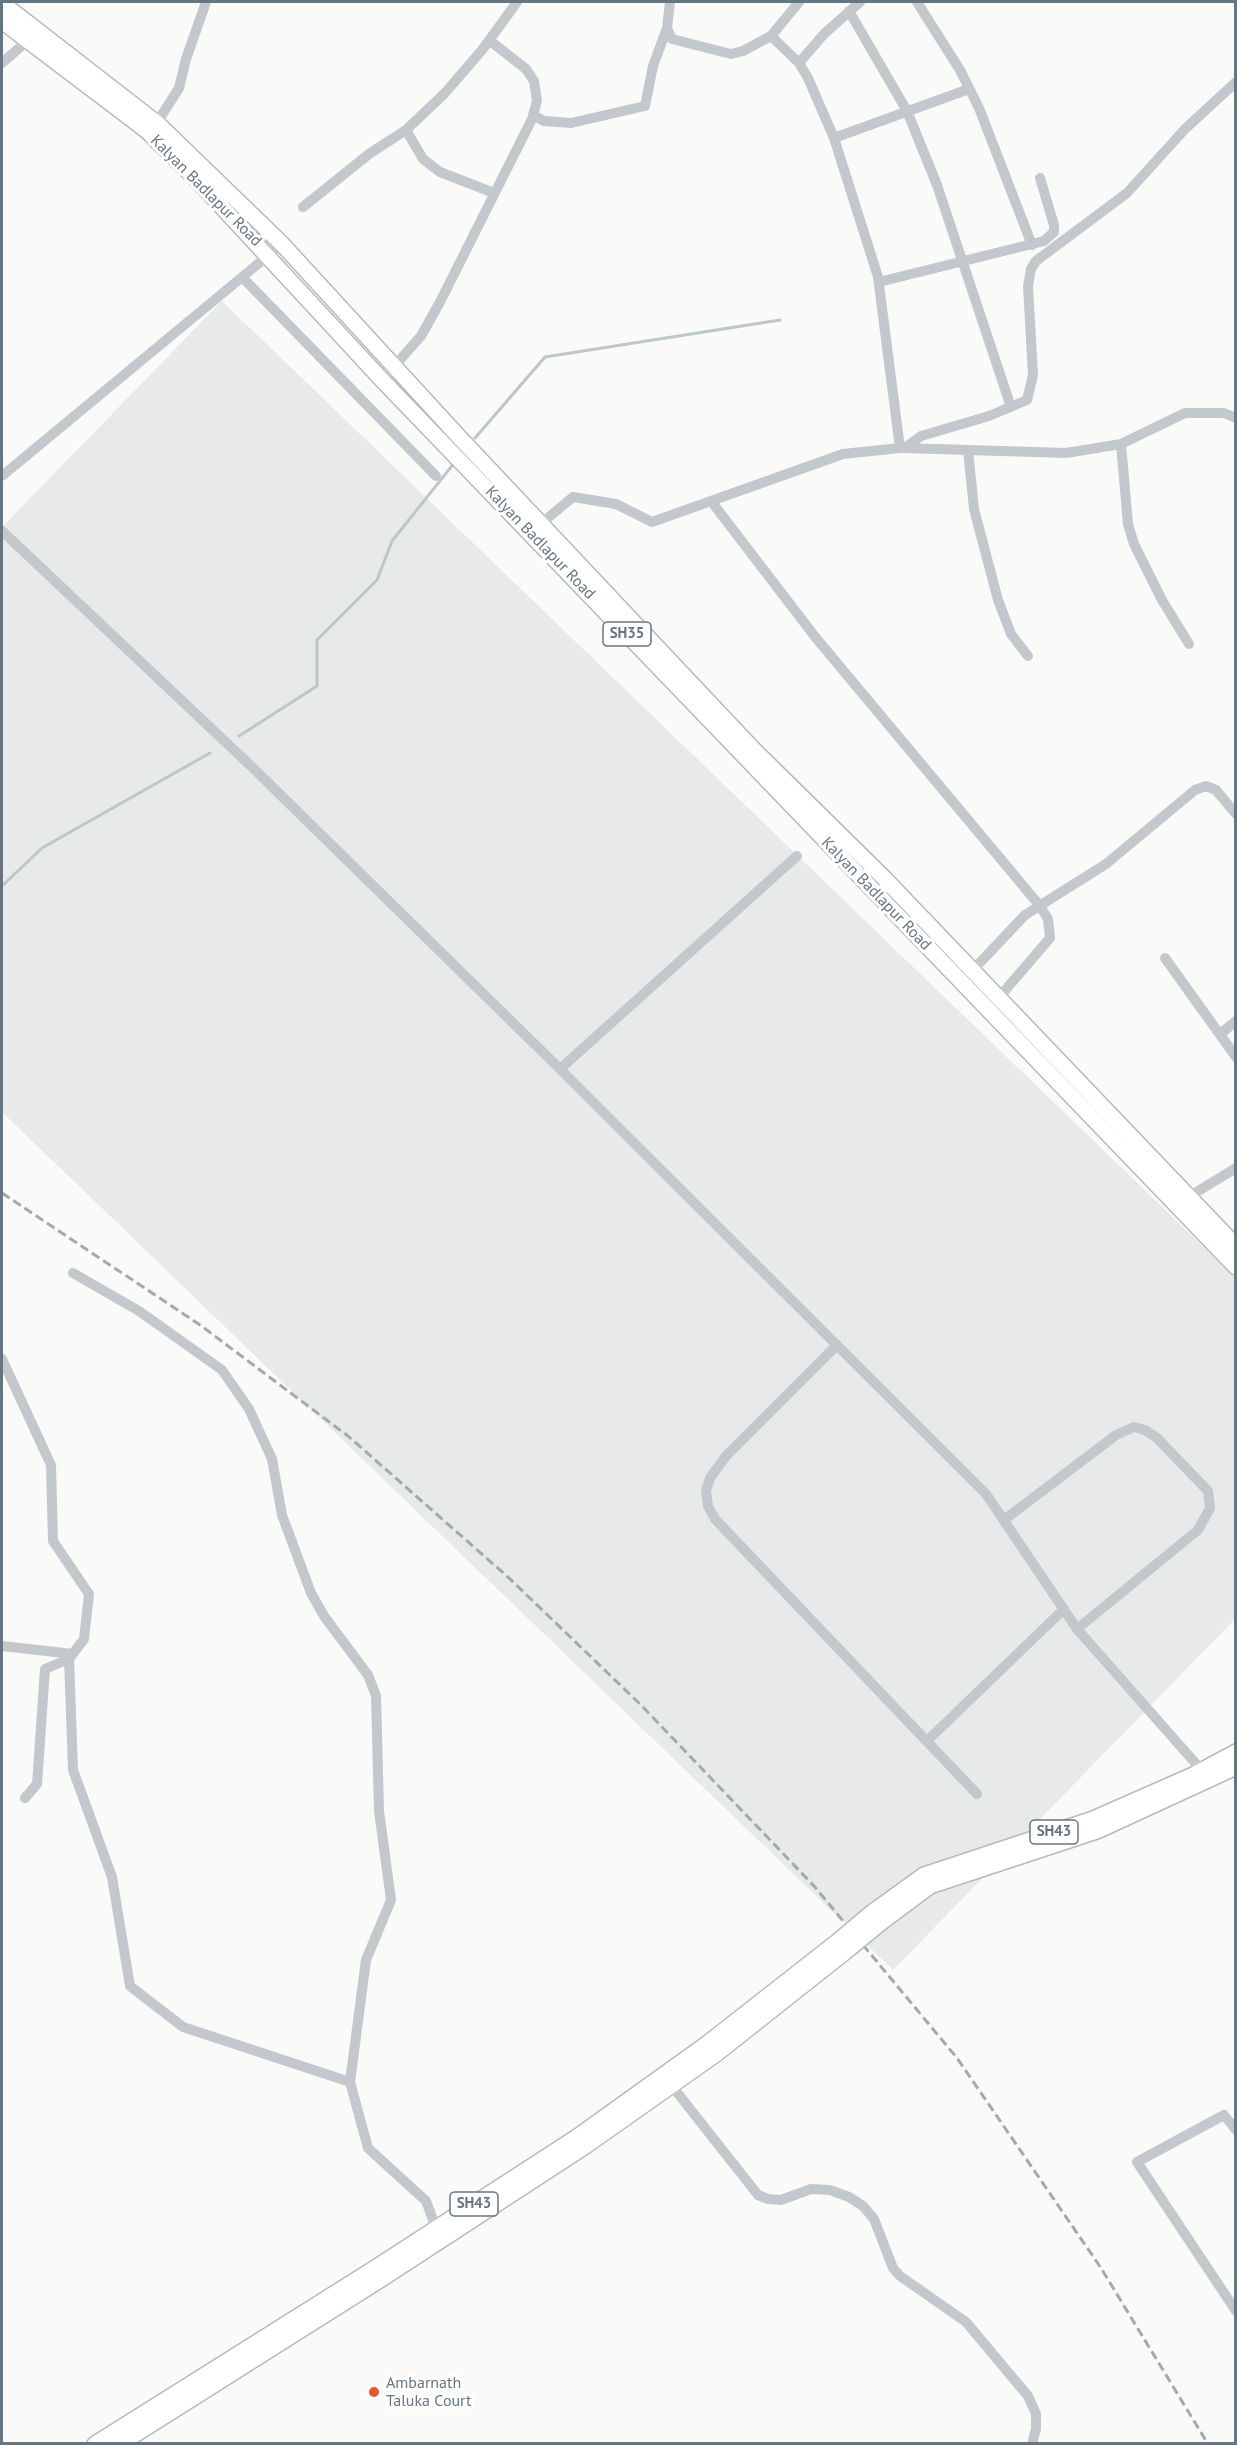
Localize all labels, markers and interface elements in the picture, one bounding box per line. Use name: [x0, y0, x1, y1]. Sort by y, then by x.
street label: Kalyan Badlapur Road: [146, 131, 266, 251]
street label: Kalyan Badlapur Road: [481, 482, 599, 604]
road number: SH35: [603, 622, 651, 646]
street label: Kalyan Badlapur Road: [817, 833, 935, 955]
road number: SH43: [1030, 1820, 1078, 1844]
road number: SH43: [450, 2192, 498, 2216]
place label: Ambarnath Taluka Court: [386, 2373, 471, 2411]
marker: Ambarnath Taluka Court: [367, 2385, 381, 2399]

